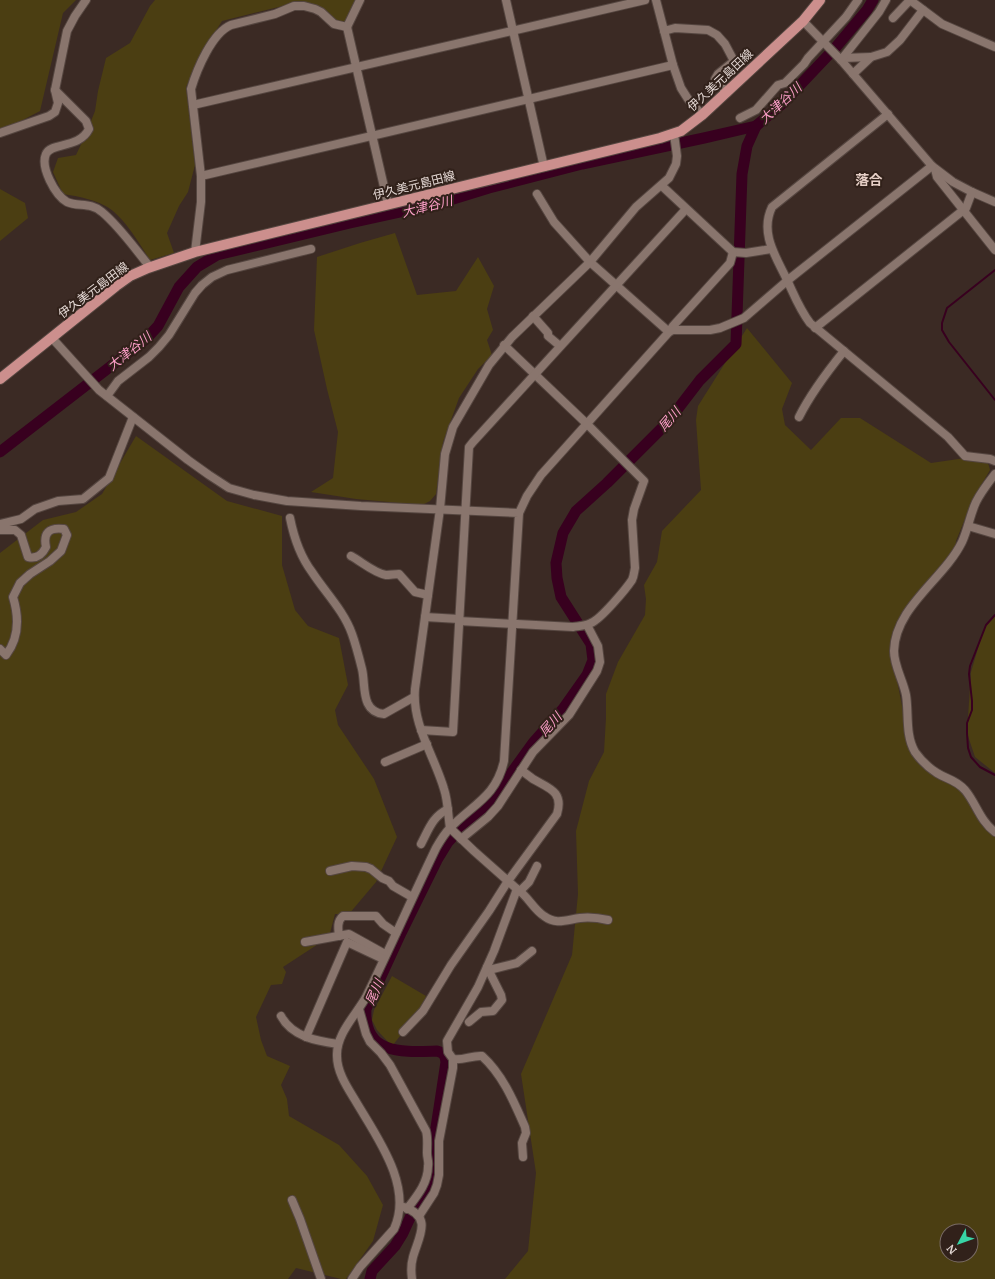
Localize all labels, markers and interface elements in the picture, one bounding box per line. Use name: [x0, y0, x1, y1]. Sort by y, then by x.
street label: 伊久美元島田線: [684, 46, 756, 114]
water label: 大津谷川: [755, 77, 807, 127]
street label: 伊久美元島田線: [371, 168, 457, 202]
district label: 落合: [855, 170, 883, 189]
water label: 大津谷川: [400, 190, 456, 221]
street label: 伊久美元島田線: [55, 259, 131, 321]
water label: 大津谷川: [103, 326, 156, 374]
water label: 尾川: [654, 402, 686, 435]
water label: 尾川: [535, 707, 567, 740]
water label: 尾川: [360, 975, 388, 1008]
north arrow: [939, 1223, 979, 1263]
text: N: [943, 1241, 959, 1257]

